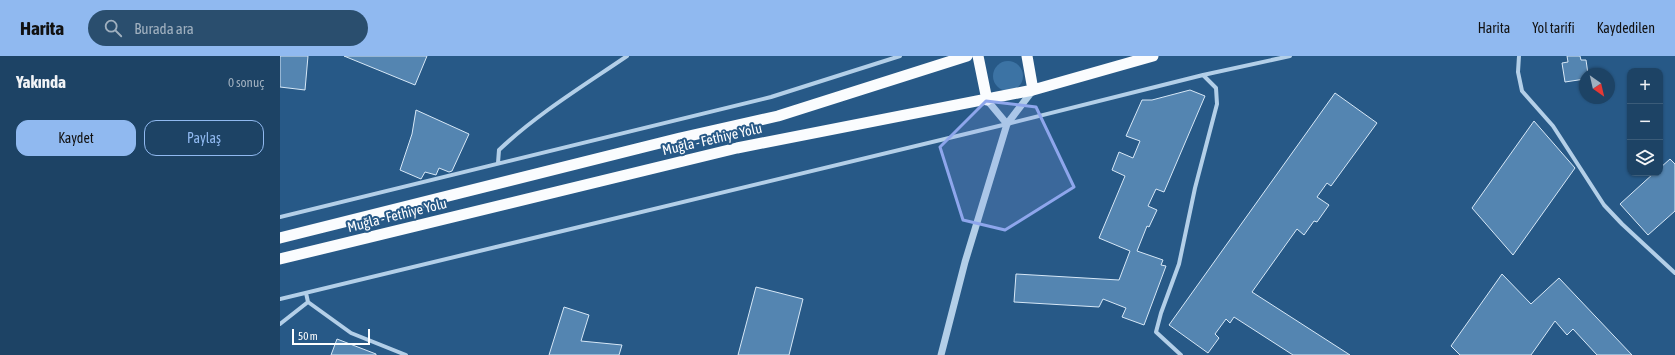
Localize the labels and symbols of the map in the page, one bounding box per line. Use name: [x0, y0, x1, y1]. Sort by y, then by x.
north arrow: [1579, 68, 1615, 104]
street label: Muğla - Fethiye Yolu: [661, 120, 763, 158]
street label: Muğla - Fethiye Yolu: [346, 195, 448, 235]
scale bar: [292, 327, 370, 346]

